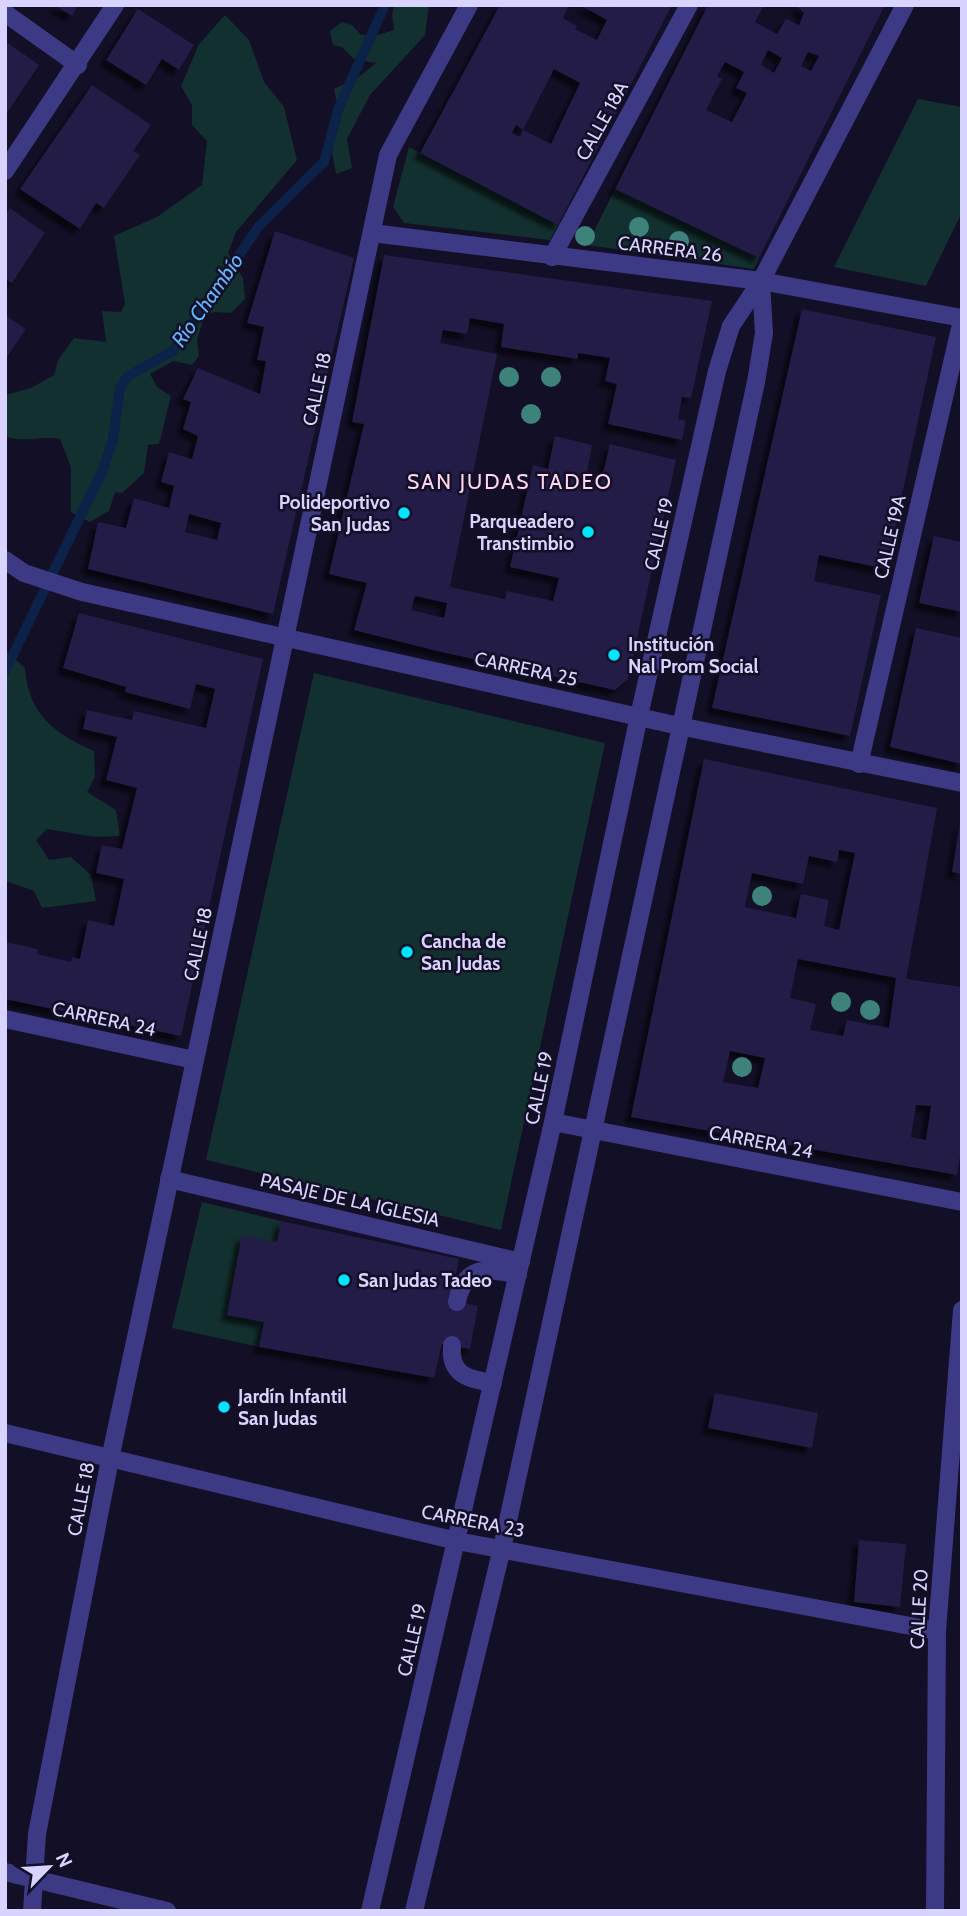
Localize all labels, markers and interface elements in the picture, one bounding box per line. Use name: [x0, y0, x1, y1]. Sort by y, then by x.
street label: CALLE 18A: [571, 77, 633, 164]
street label: CARRERA 26: [616, 231, 724, 267]
water label: Río Chambío: [166, 249, 248, 351]
street label: CALLE 18: [298, 350, 336, 428]
district label: SAN JUDAS TADEO: [407, 469, 613, 494]
place label: Polideportivo San Judas: [279, 491, 390, 536]
street label: CALLE 19A: [869, 492, 911, 581]
street label: CALLE 19: [639, 495, 679, 573]
marker: Polideportivo San Judas: [396, 505, 412, 521]
place label: Parqueadero Transtimbio: [469, 510, 574, 555]
marker: Parqueadero Transtimbio: [580, 524, 596, 540]
place label: Institución Nal Prom Social: [628, 633, 758, 678]
street label: CARRERA 25: [472, 647, 580, 691]
marker: Institución Nal Prom Social: [606, 647, 622, 663]
street label: CALLE 18: [179, 905, 217, 983]
place label: Cancha de San Judas: [421, 930, 506, 975]
marker: Cancha de San Judas: [399, 944, 415, 960]
street label: CARRERA 24: [50, 997, 158, 1041]
street label: CALLE 19: [520, 1049, 558, 1127]
street label: CARRERA 24: [707, 1121, 815, 1163]
street label: PASAJE DE LA IGLESIA: [258, 1168, 442, 1232]
place label: San Judas Tadeo: [358, 1269, 492, 1292]
marker: San Judas Tadeo: [336, 1272, 352, 1288]
place label: Jardín Infantil San Judas: [237, 1385, 347, 1430]
marker: Jardín Infantil San Judas: [216, 1399, 232, 1415]
street label: CALLE 18: [63, 1460, 99, 1538]
street label: CARRERA 23: [420, 1500, 526, 1542]
street label: CALLE 20: [905, 1568, 933, 1650]
street label: CALLE 19: [392, 1601, 432, 1679]
north arrow: [14, 1832, 84, 1902]
text: N: [51, 1849, 77, 1871]

